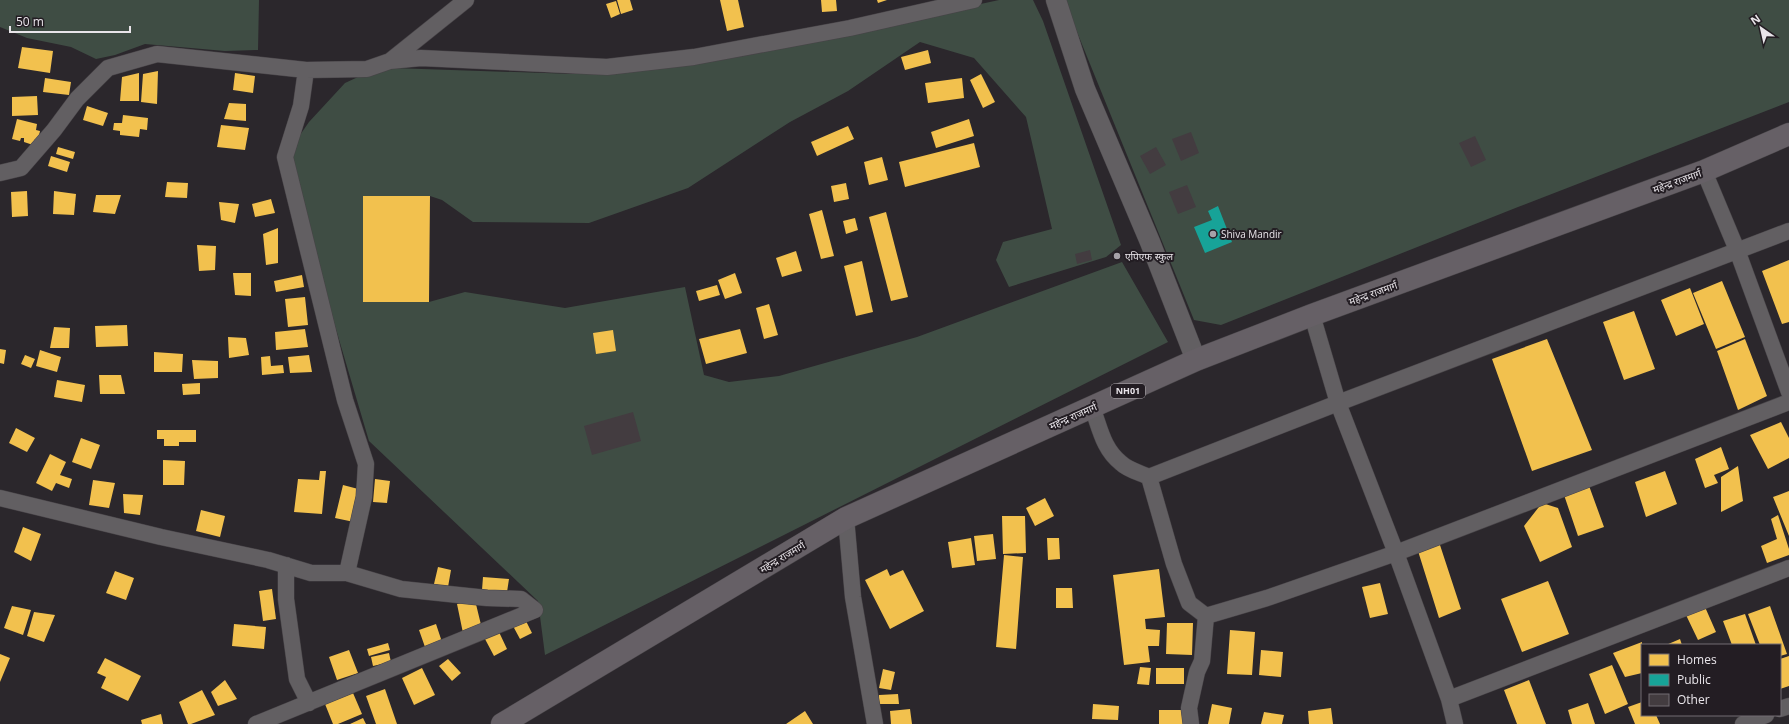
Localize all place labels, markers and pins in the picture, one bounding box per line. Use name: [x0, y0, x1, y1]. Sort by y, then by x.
place label: Shiva Mandir: [1221, 227, 1282, 241]
marker: Shiva Mandir: [1208, 229, 1218, 239]
place label: एपिएफ स्कुल: [1125, 249, 1173, 263]
marker: एपिएफ स्कुल: [1112, 251, 1122, 261]

